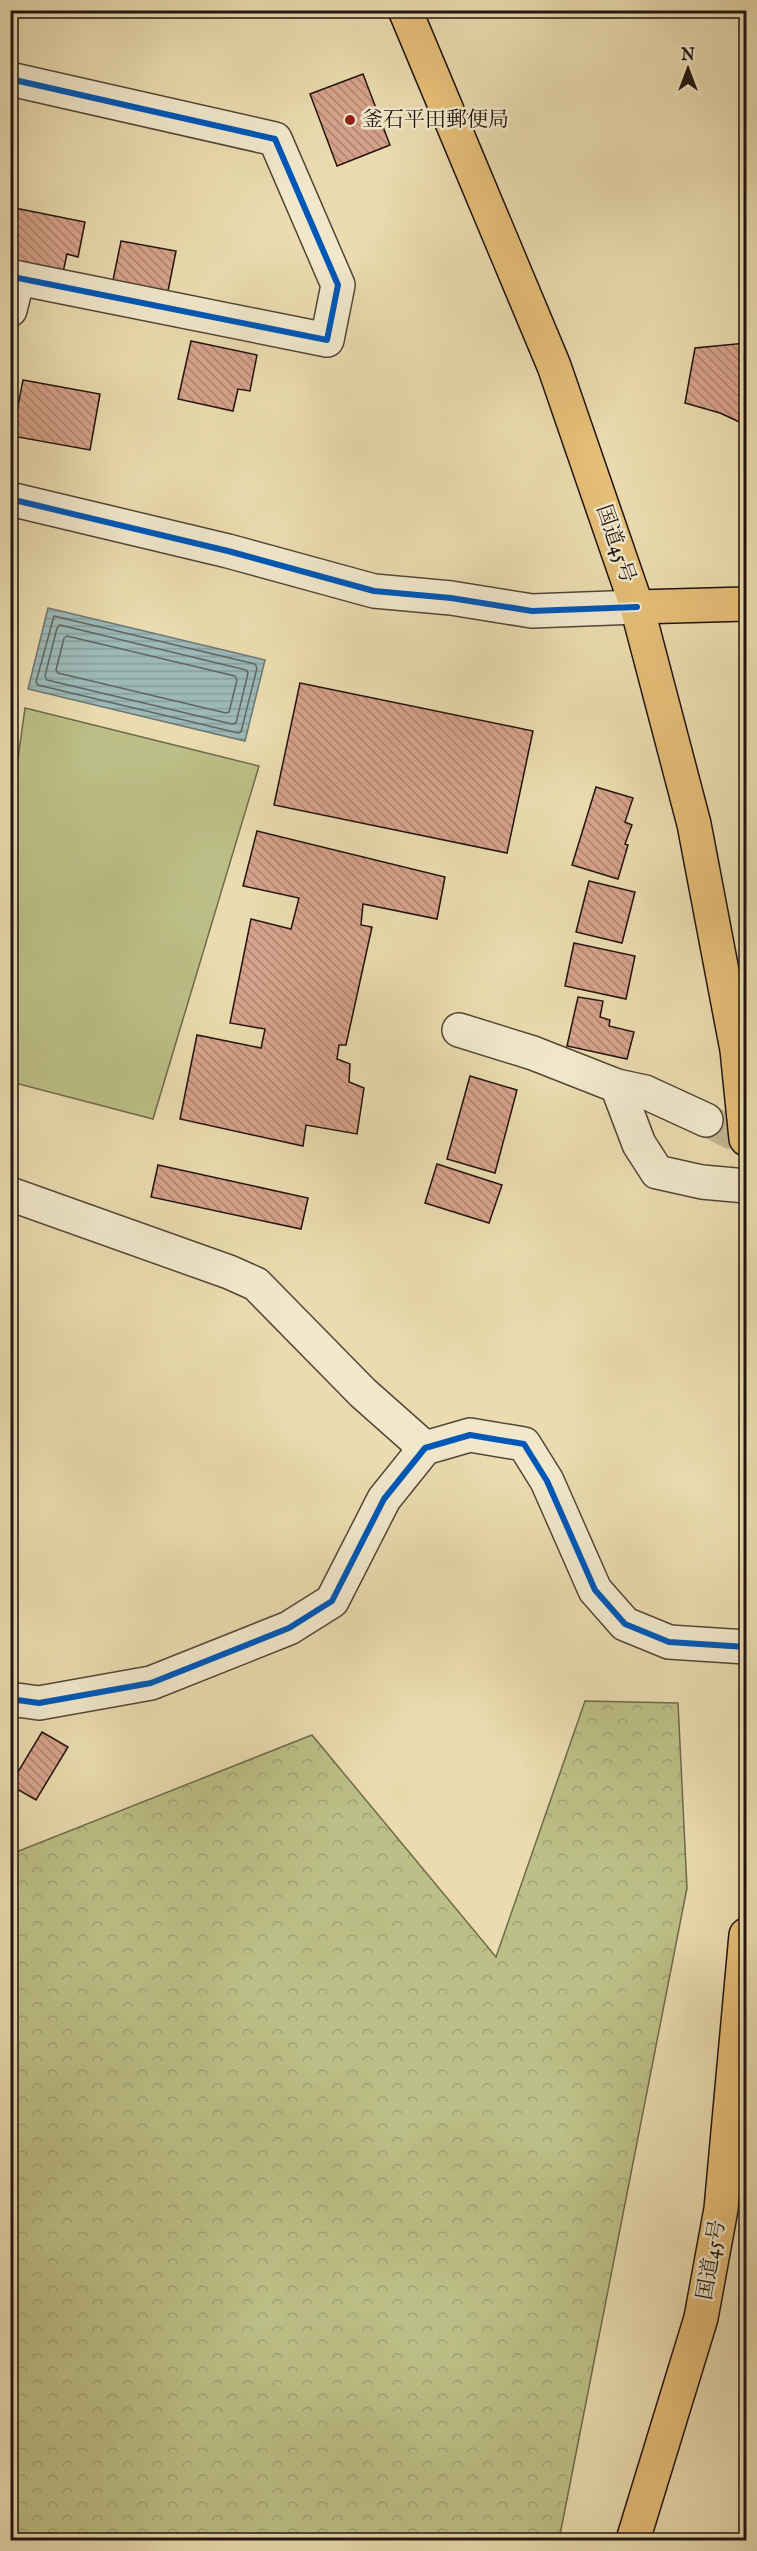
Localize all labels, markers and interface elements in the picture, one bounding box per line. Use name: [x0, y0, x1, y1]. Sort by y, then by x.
north arrow: [658, 39, 718, 99]
text: N: [680, 46, 695, 66]
place label: 釜石平田郵便局: [362, 107, 509, 134]
marker: 釜石平田郵便局: [343, 113, 357, 127]
street label: 国道45号: [589, 501, 641, 587]
street label: 国道45号: [692, 2218, 732, 2302]

